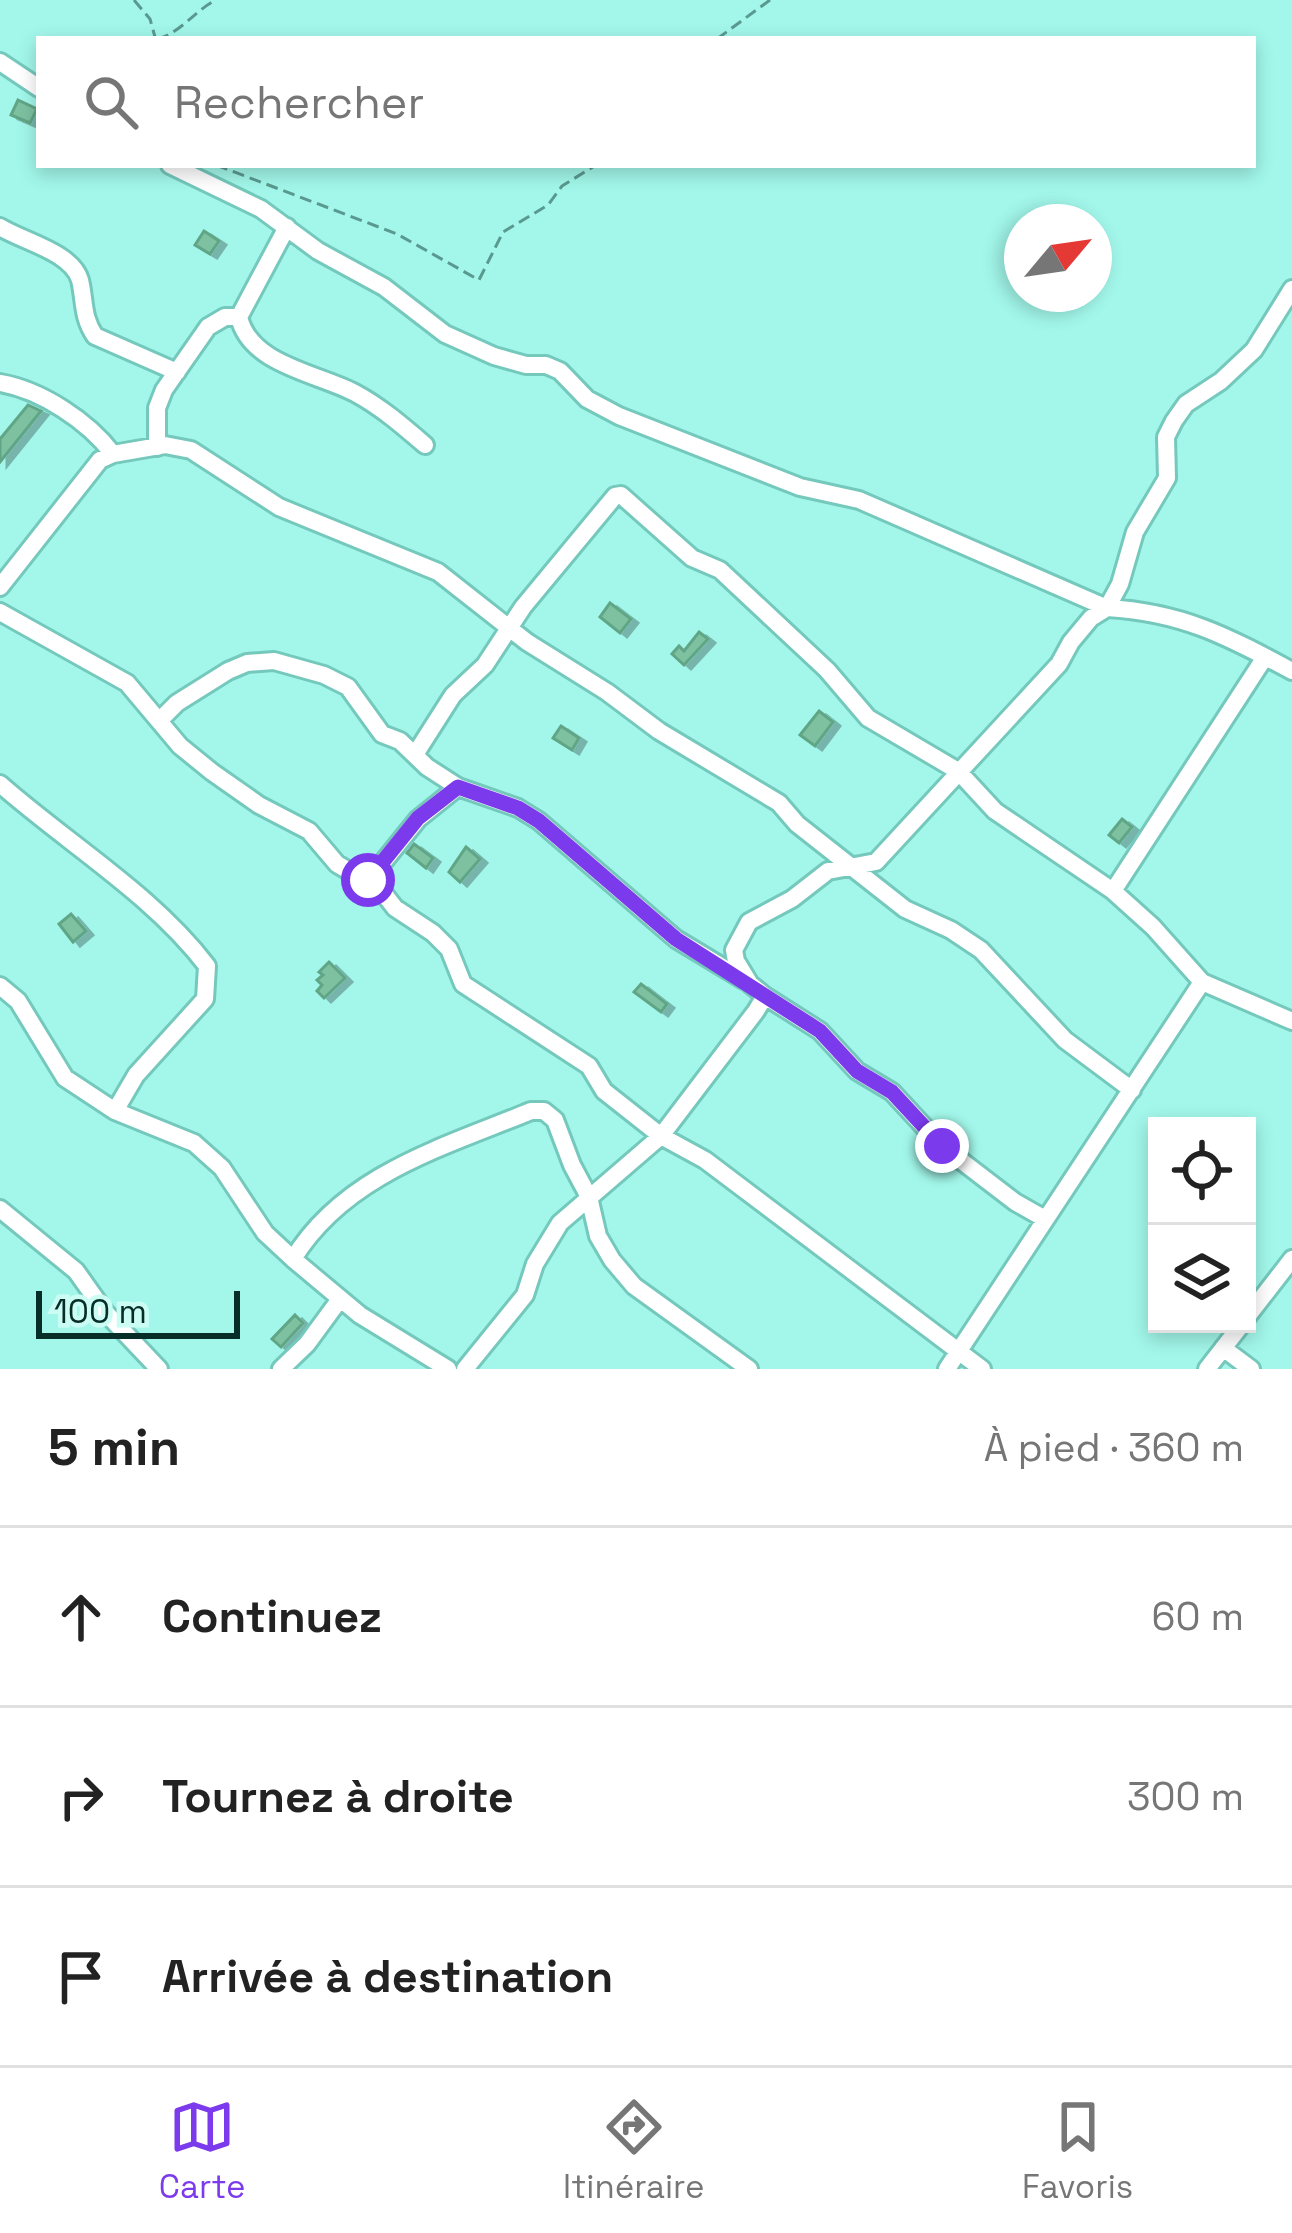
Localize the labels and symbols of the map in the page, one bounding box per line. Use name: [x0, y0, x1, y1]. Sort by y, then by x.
north arrow: [1004, 204, 1112, 312]
route start: [341, 853, 395, 907]
route end: [915, 1119, 969, 1173]
scale bar: [36, 1285, 240, 1338]

